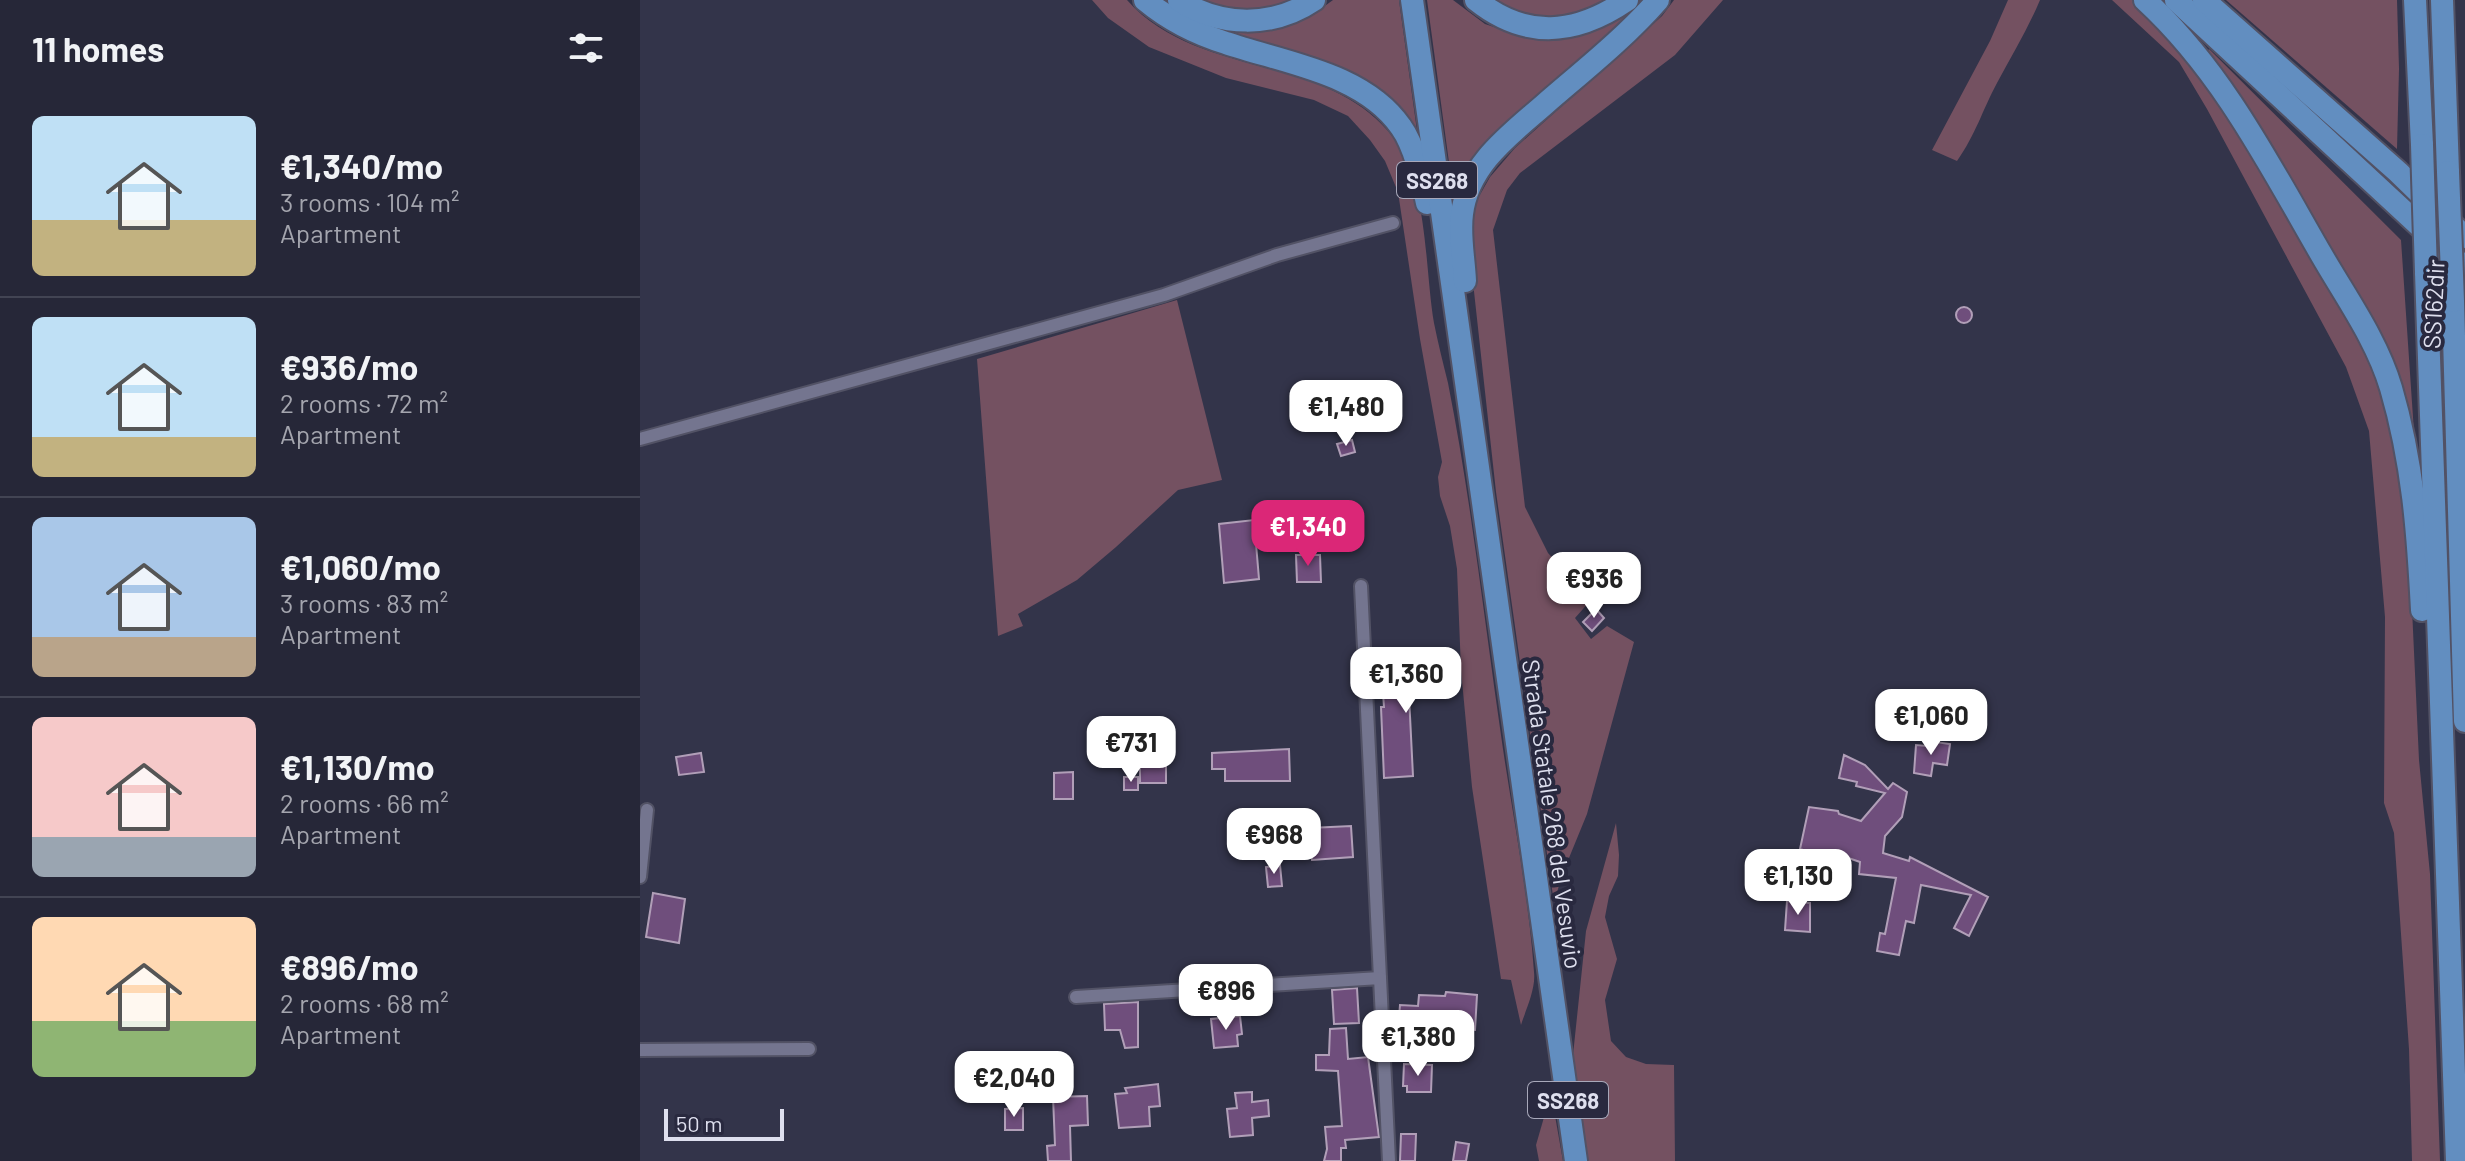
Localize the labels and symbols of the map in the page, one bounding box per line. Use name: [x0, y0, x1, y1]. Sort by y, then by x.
road number: SS268: [1397, 162, 1477, 198]
street label: SS162dir: [2416, 258, 2450, 350]
pin: €1,480: [1281, 380, 1411, 448]
pin: €1,340: [1243, 500, 1373, 568]
pin: €936: [1547, 552, 1641, 620]
pin: €1,360: [1341, 647, 1471, 715]
street label: Strada Statale 268 del Vesuvio: [1517, 657, 1589, 971]
pin: €1,060: [1866, 689, 1996, 757]
pin: €731: [1084, 716, 1178, 784]
pin: €968: [1227, 808, 1321, 876]
pin: €1,130: [1733, 849, 1863, 917]
pin: €896: [1179, 964, 1273, 1032]
pin: €1,380: [1353, 1010, 1483, 1078]
pin: €2,040: [949, 1051, 1079, 1119]
road number: SS268: [1528, 1082, 1608, 1118]
scale bar: [664, 1105, 784, 1141]

